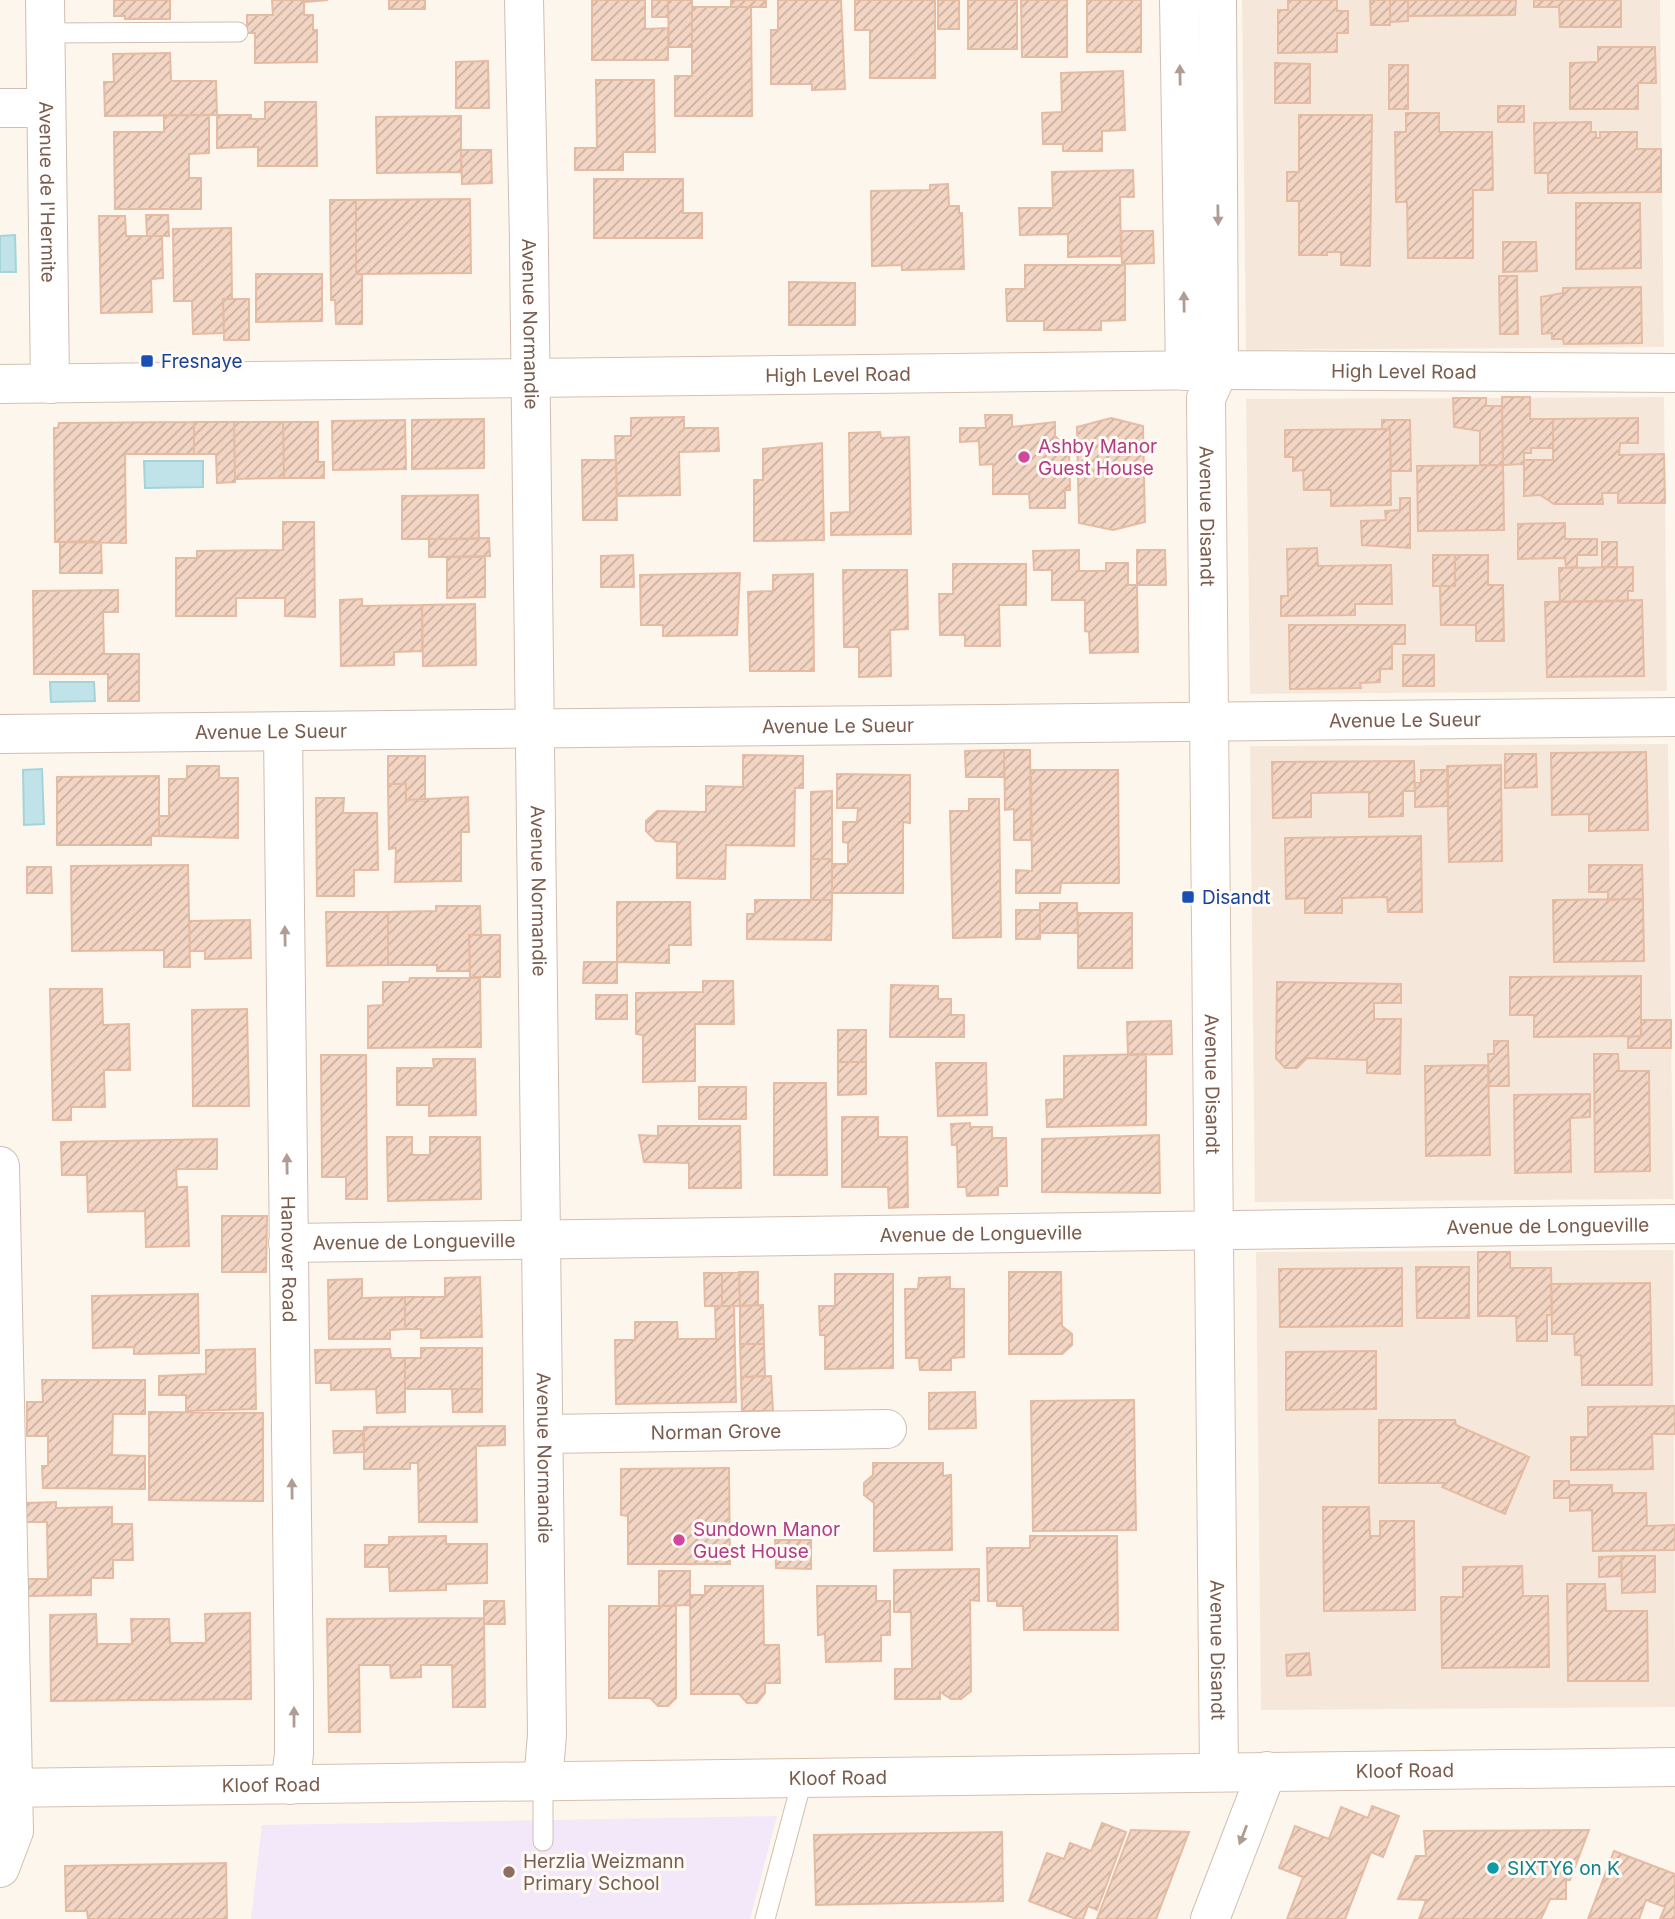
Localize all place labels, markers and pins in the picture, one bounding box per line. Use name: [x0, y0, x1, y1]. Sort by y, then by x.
place label: Fresnaye: [161, 350, 243, 373]
marker: Fresnaye: [139, 353, 155, 369]
place label: Ashby Manor Guest House: [1038, 435, 1157, 480]
marker: Ashby Manor Guest House: [1016, 449, 1032, 465]
place label: Disandt: [1202, 886, 1270, 909]
marker: Disandt: [1180, 889, 1196, 905]
place label: Sundown Manor Guest House: [693, 1518, 840, 1563]
marker: Sundown Manor Guest House: [671, 1532, 687, 1548]
place label: Herzlia Weizmann Primary School: [523, 1850, 685, 1895]
place label: SIXTY6 on K: [1507, 1857, 1620, 1880]
marker: SIXTY6 on K: [1485, 1860, 1501, 1876]
marker: Herzlia Weizmann Primary School: [501, 1864, 517, 1880]

